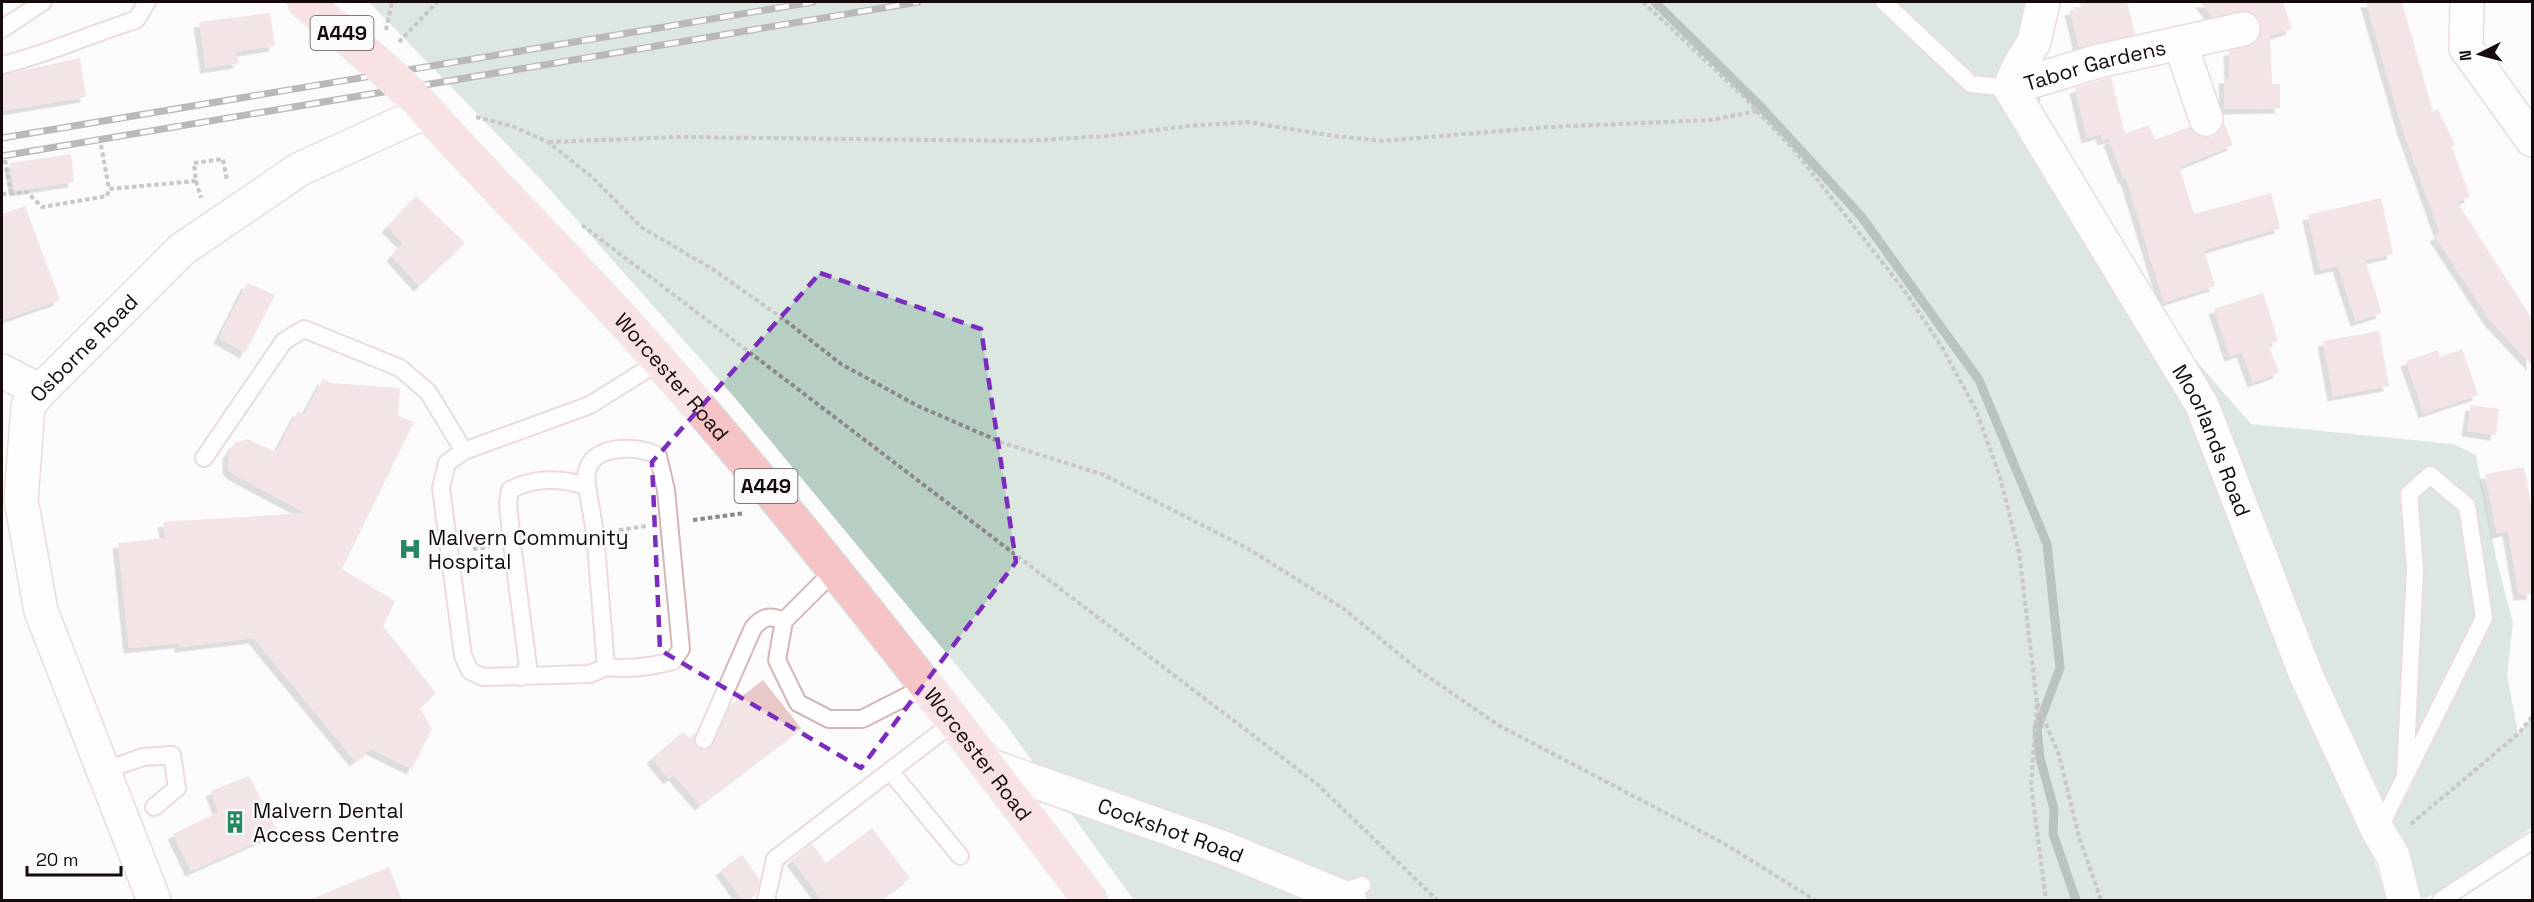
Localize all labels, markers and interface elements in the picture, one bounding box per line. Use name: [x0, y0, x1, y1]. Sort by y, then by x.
road number: A449: [310, 16, 374, 50]
north arrow: [2450, 24, 2510, 84]
street label: Tabor Gardens: [2021, 33, 2168, 97]
text: N: [2455, 49, 2477, 62]
street label: Osborne Road: [24, 288, 143, 407]
street label: Worcester Road: [609, 307, 735, 446]
street label: Moorlands Road: [2167, 359, 2257, 520]
road number: A449: [734, 469, 798, 503]
place label: Malvern Community Hospital: [428, 524, 629, 575]
hospital icon: Malvern Community Hospital: [397, 536, 423, 562]
street label: Worcester Road: [919, 682, 1038, 826]
street label: Cockshot Road: [1094, 791, 1248, 868]
place label: Malvern Dental Access Centre: [253, 797, 404, 848]
building icon: Malvern Dental Access Centre: [222, 809, 248, 835]
scale bar: [27, 839, 122, 877]
text: 20 m: [36, 848, 79, 871]

